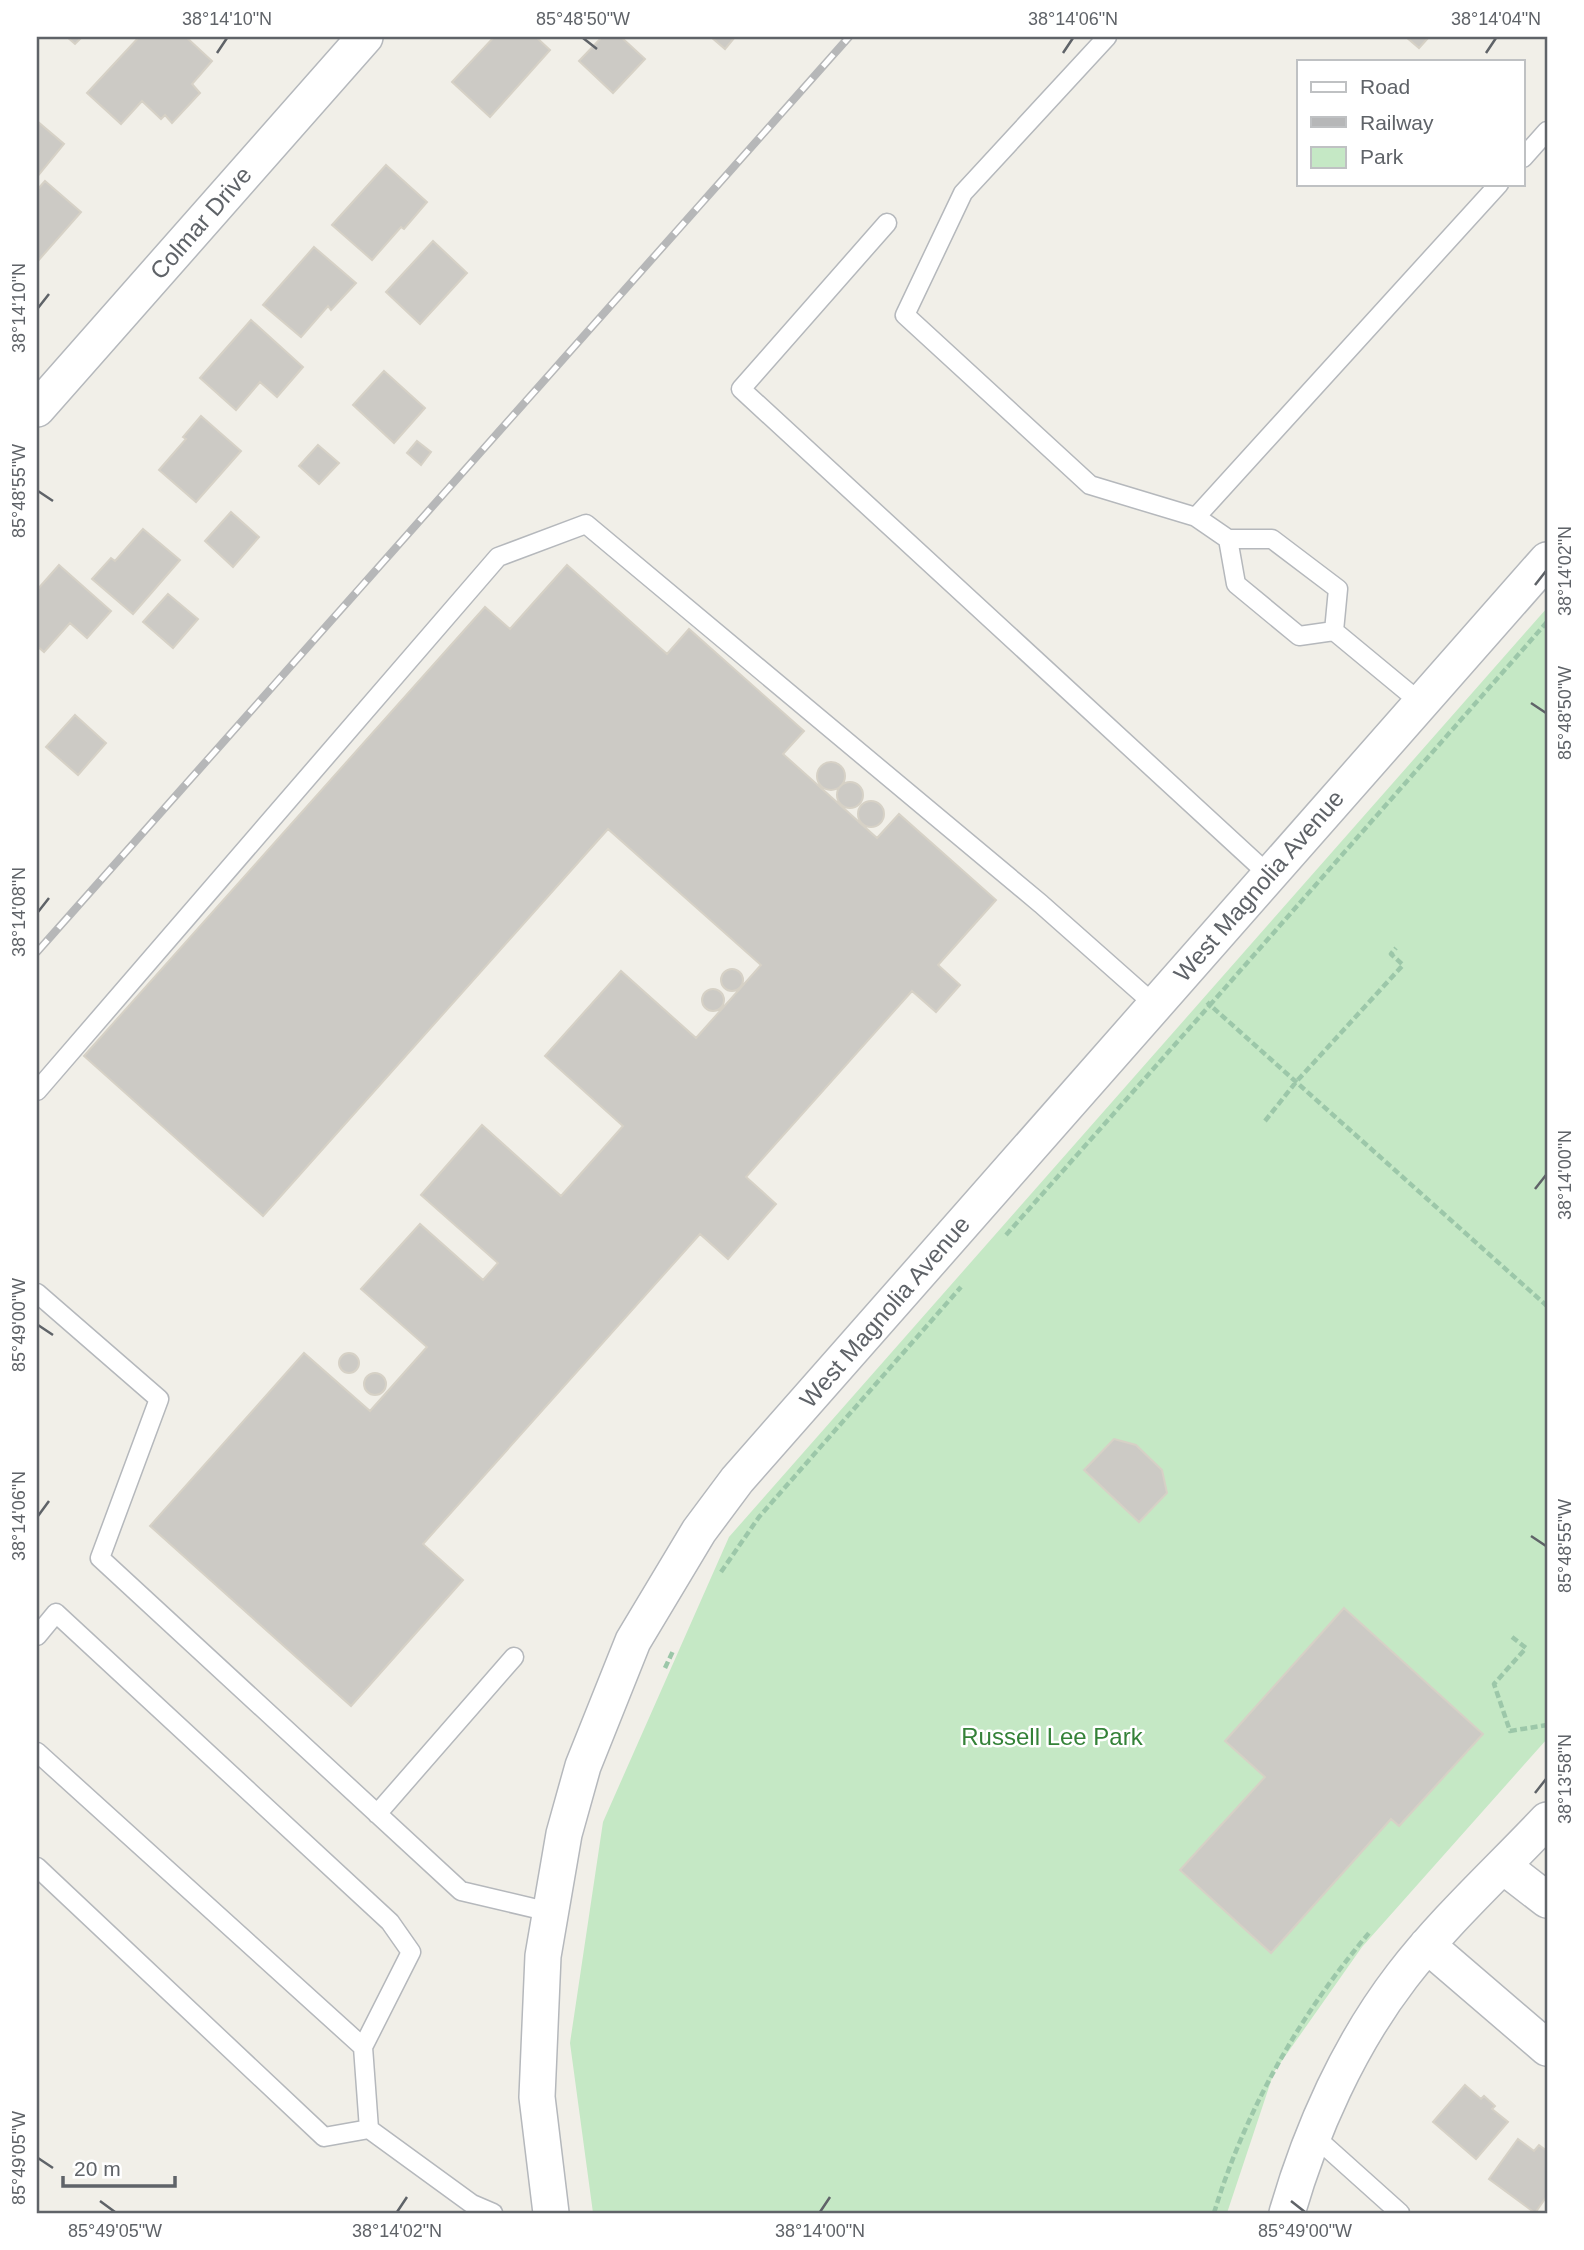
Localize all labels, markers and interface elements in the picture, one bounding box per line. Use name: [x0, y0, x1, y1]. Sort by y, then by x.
text: 38°14'10"N: [182, 9, 272, 29]
text: 85°48'50"W: [536, 9, 630, 29]
text: 38°14'06"N: [1028, 9, 1118, 29]
text: 38°14'04"N: [1451, 9, 1541, 29]
legend: [1297, 60, 1524, 186]
text: Road: [1360, 75, 1410, 98]
text: Railway: [1360, 111, 1434, 134]
text: Park: [1360, 145, 1404, 168]
street label: Colmar Drive: [145, 161, 257, 284]
text: 38°14'10"N: [9, 263, 29, 353]
text: 85°48'55"W: [9, 444, 29, 538]
text: 38°14'02"N: [1555, 526, 1575, 616]
text: 85°48'50"W: [1555, 666, 1575, 760]
street label: West Magnolia Avenue: [1168, 785, 1349, 987]
text: 38°14'08"N: [9, 867, 29, 957]
text: 38°14'00"N: [1555, 1130, 1575, 1220]
street label: West Magnolia Avenue: [794, 1211, 975, 1413]
text: 85°49'00"W: [9, 1278, 29, 1372]
text: 38°14'06"N: [9, 1471, 29, 1561]
text: 85°48'55"W: [1555, 1499, 1575, 1593]
park label: Russell Lee Park: [961, 1723, 1144, 1750]
text: 38°13'58"N: [1555, 1734, 1575, 1824]
text: 85°49'05"W: [9, 2111, 29, 2205]
scale bar: [63, 2145, 175, 2189]
text: 20 m: [74, 2157, 121, 2180]
text: 85°49'05"W: [68, 2221, 162, 2241]
text: 38°14'02"N: [352, 2221, 442, 2241]
text: 38°14'00"N: [775, 2221, 865, 2241]
text: 85°49'00"W: [1258, 2221, 1352, 2241]

